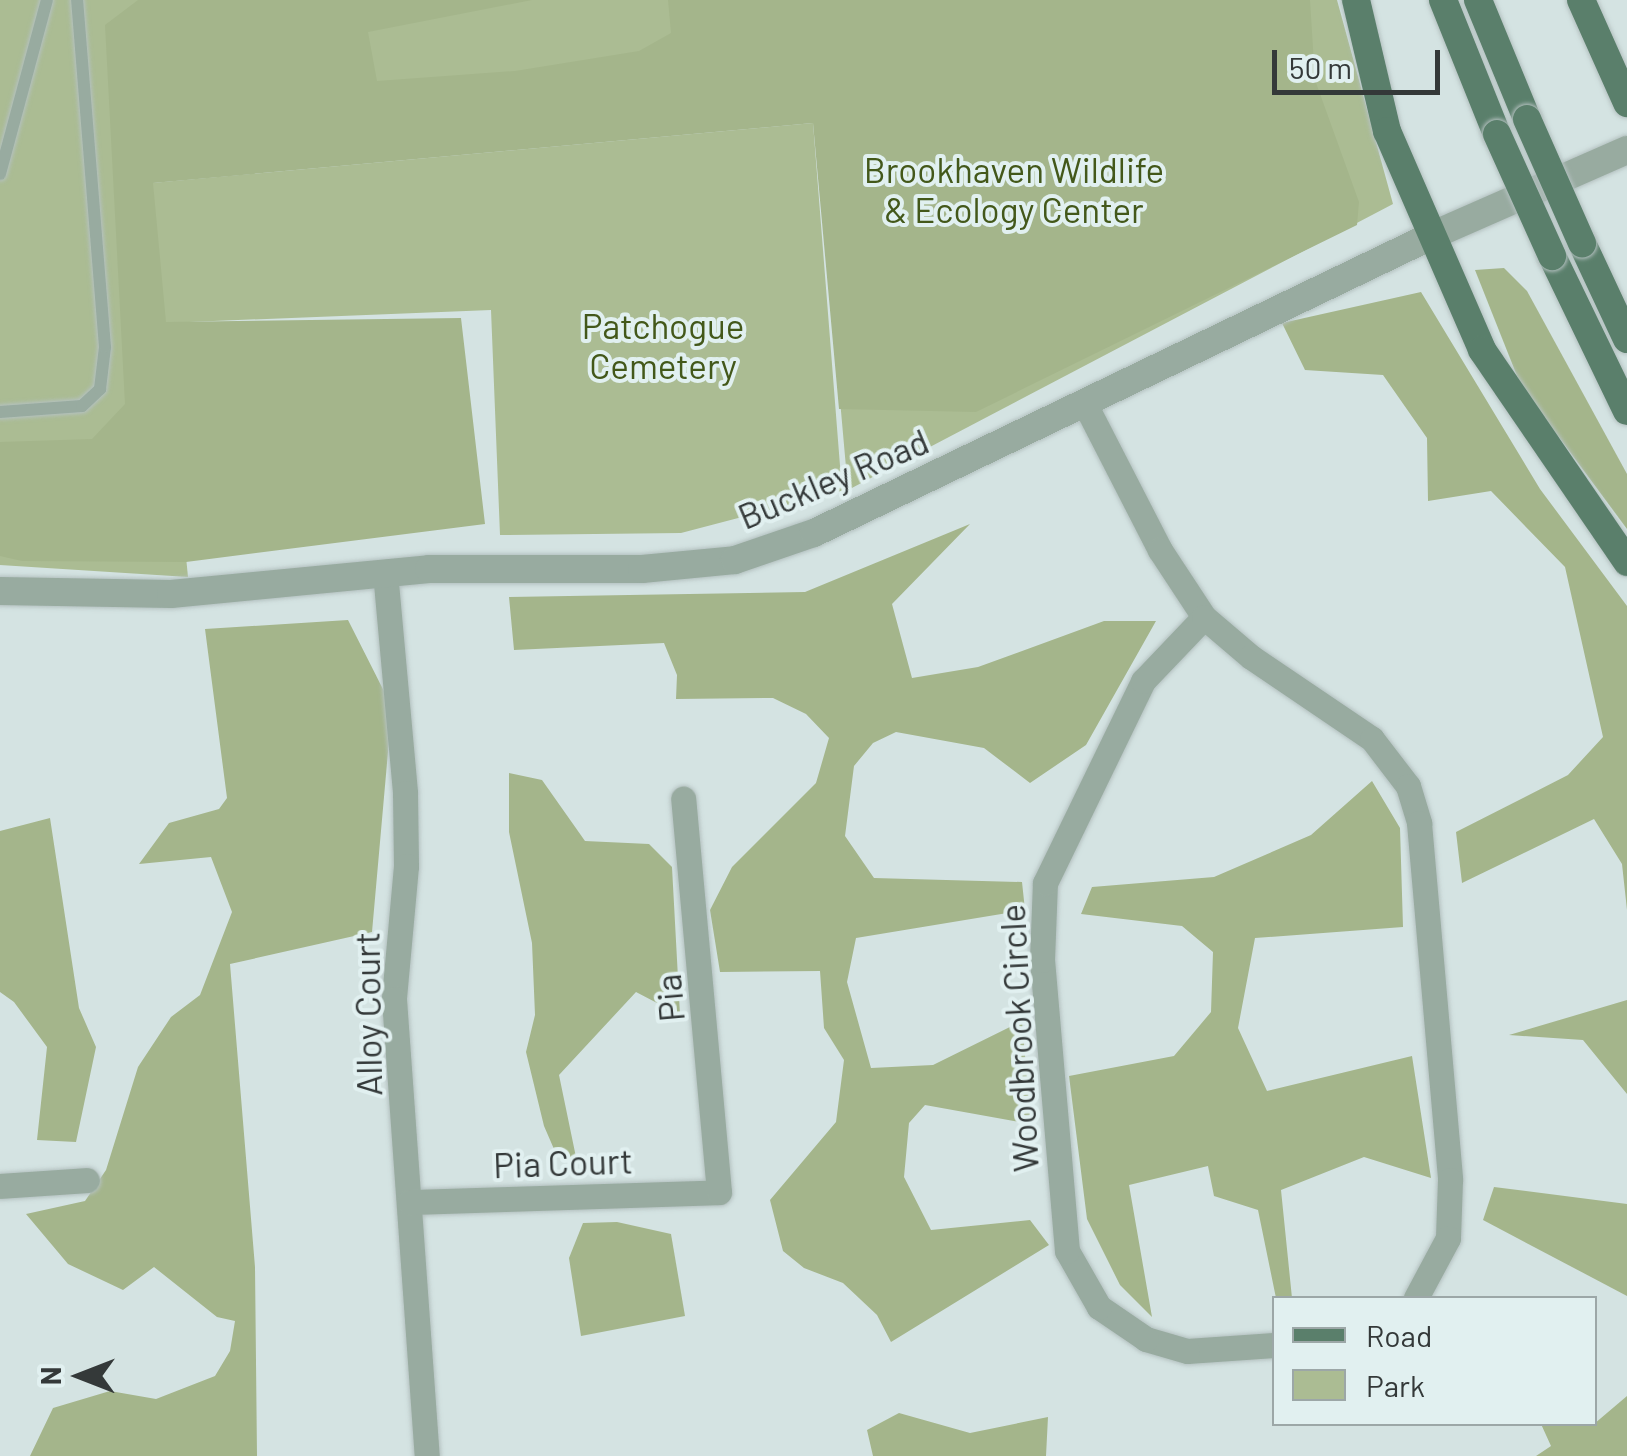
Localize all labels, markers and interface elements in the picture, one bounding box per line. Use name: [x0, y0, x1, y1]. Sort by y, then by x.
scale bar: [1277, 30, 1444, 92]
text: 50 m: [1289, 49, 1352, 85]
park label: Brookhaven Wildlife & Ecology Center: [864, 148, 1164, 230]
park label: Patchogue Cemetery: [582, 304, 744, 386]
street label: Buckley Road: [731, 419, 935, 537]
street label: Woodbrook Circle: [990, 903, 1046, 1173]
street label: Alloy Court: [345, 932, 389, 1096]
street label: Pia: [646, 972, 692, 1024]
street label: Pia Court: [493, 1139, 633, 1185]
legend: [1272, 1296, 1597, 1426]
text: Road: [1366, 1317, 1432, 1353]
north arrow: [30, 1326, 130, 1426]
text: N: [33, 1367, 67, 1385]
text: Park: [1366, 1367, 1425, 1403]

